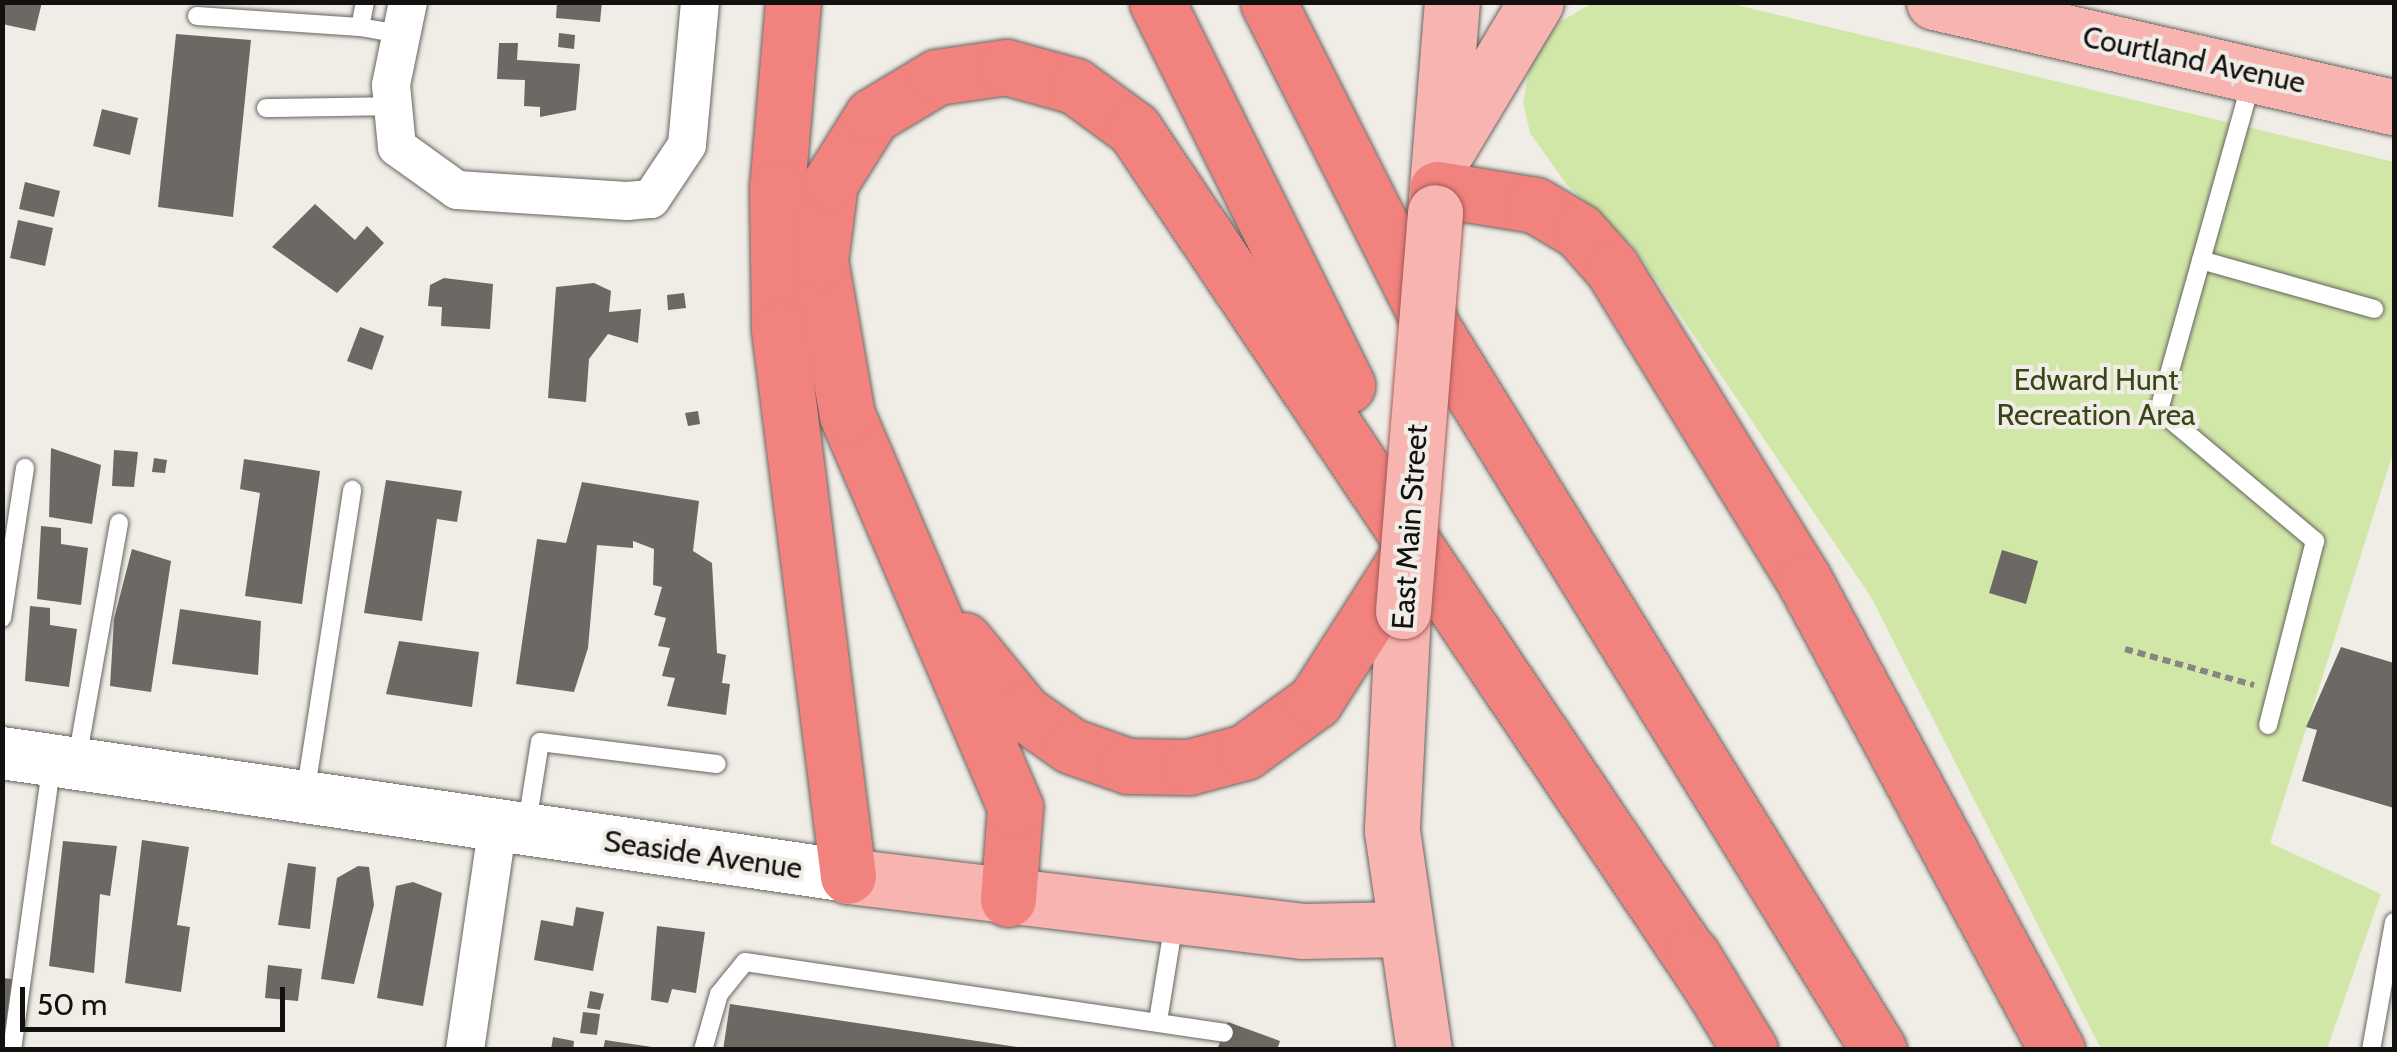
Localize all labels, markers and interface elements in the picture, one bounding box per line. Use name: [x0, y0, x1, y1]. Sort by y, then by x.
street label: Courtland Avenue: [2079, 19, 2309, 101]
park label: Edward Hunt Recreation Area: [1997, 362, 2195, 432]
street label: East Main Street: [1385, 423, 1435, 631]
street label: Seaside Avenue: [601, 823, 805, 887]
scale bar: [25, 967, 290, 1029]
text: 50 m: [37, 986, 107, 1023]

